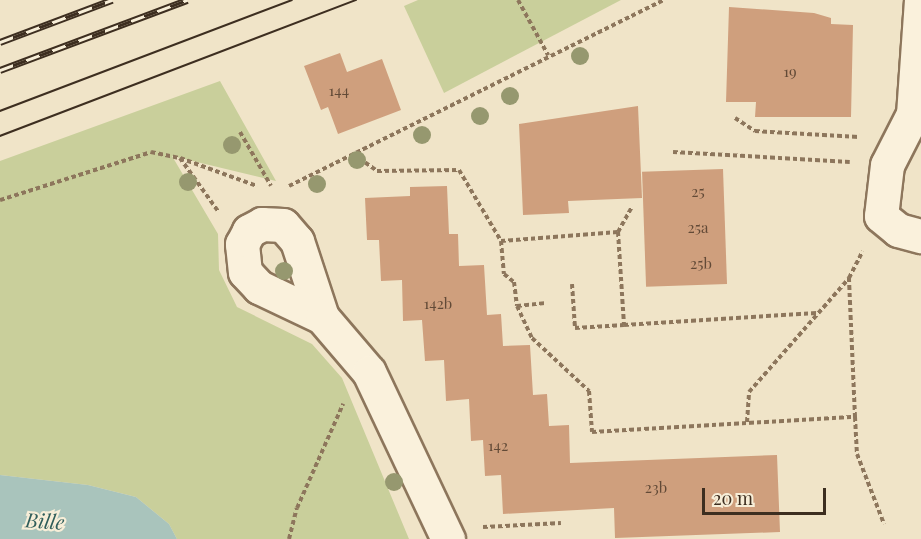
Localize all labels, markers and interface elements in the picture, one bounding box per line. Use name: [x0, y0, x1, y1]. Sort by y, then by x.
house number: 19: [783, 63, 797, 81]
house number: 144: [329, 82, 349, 100]
house number: 25: [691, 183, 705, 201]
house number: 25a: [688, 219, 708, 237]
house number: 25b: [690, 255, 712, 273]
house number: 142b: [424, 295, 452, 313]
house number: 142: [488, 437, 508, 455]
scale bar: [705, 476, 830, 514]
house number: 23b: [645, 479, 667, 497]
text: 20 m: [713, 486, 753, 510]
water label: Bille: [25, 507, 65, 533]

